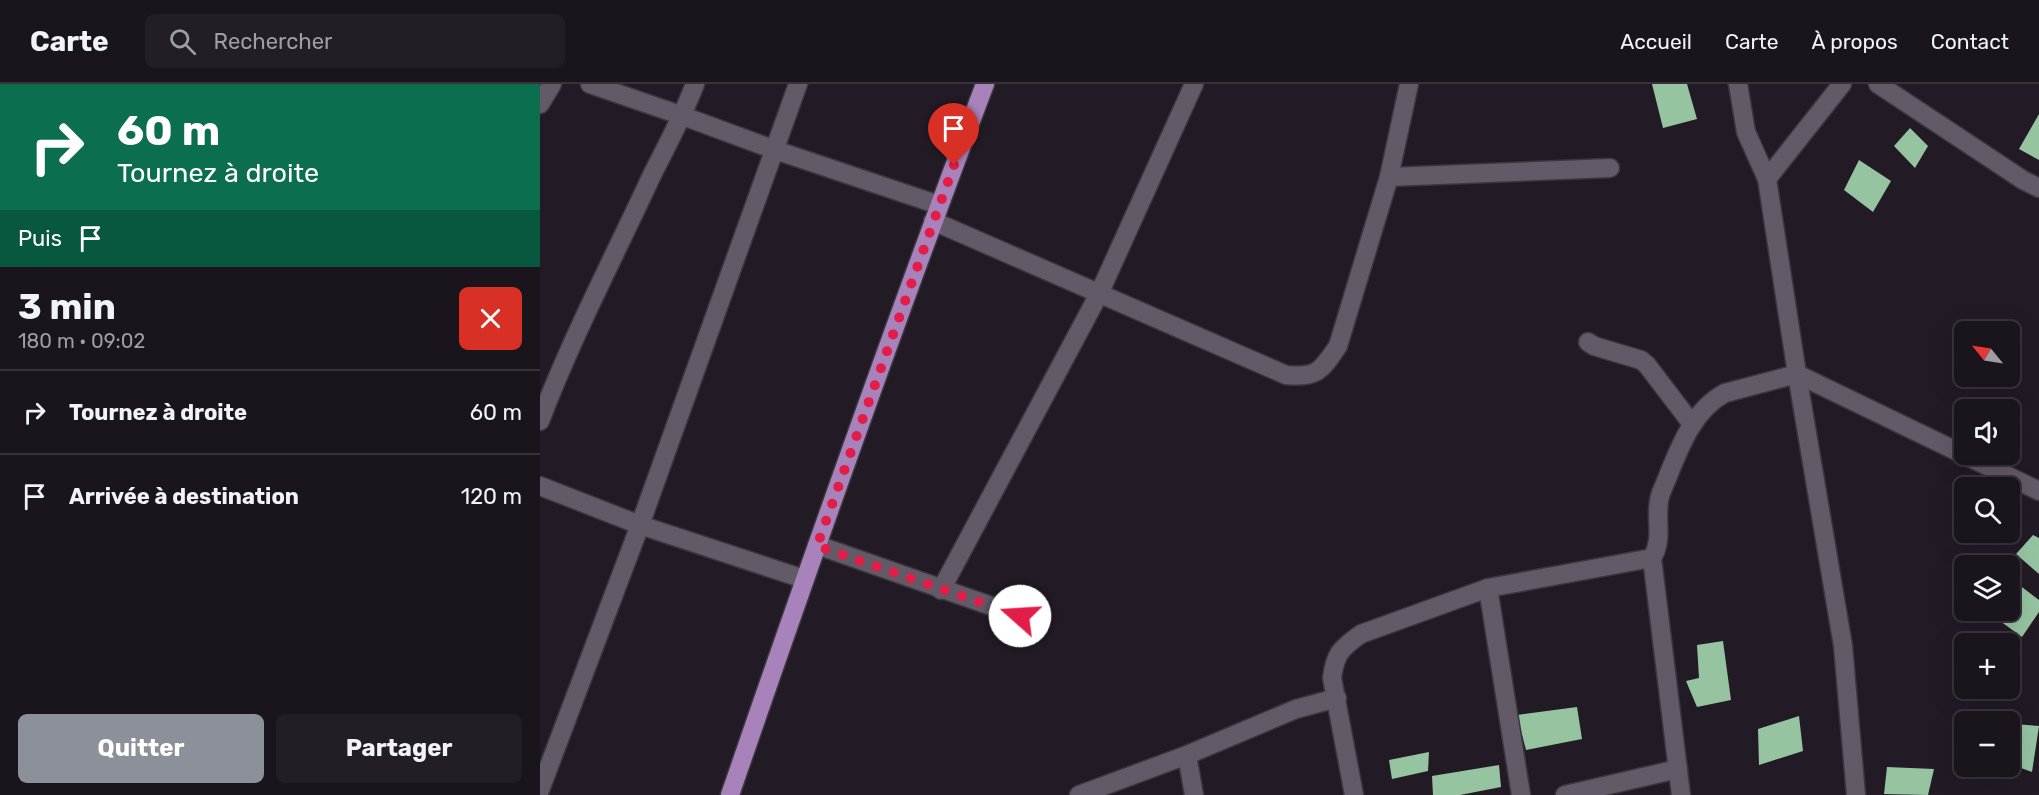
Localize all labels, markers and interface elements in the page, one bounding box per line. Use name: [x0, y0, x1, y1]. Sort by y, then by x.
search box: [145, 14, 565, 68]
text: Carte: [30, 25, 109, 58]
icon: search: [166, 25, 199, 58]
text: Rechercher: [214, 28, 332, 55]
text: Accueil: [1620, 29, 1692, 54]
text: Carte: [1725, 29, 1778, 54]
text: À propos: [1811, 29, 1898, 54]
text: Contact: [1931, 29, 2009, 54]
pin: [928, 103, 979, 165]
text: 60 m: [117, 106, 220, 156]
icon: right: [18, 108, 96, 186]
icon: arrive: [937, 112, 970, 145]
text: Tournez à droite: [117, 157, 319, 189]
icon: arrive: [74, 222, 107, 255]
text: Puis: [18, 225, 62, 252]
text: 3 min: [18, 285, 116, 328]
button: close: [459, 287, 522, 350]
north arrow: [1954, 321, 2020, 387]
map controls: [1954, 321, 2020, 777]
text: 180 m · 09:02: [18, 329, 145, 353]
icon: right: [18, 396, 51, 429]
text: Tournez à droite: [69, 399, 247, 426]
text: 60 m: [470, 399, 522, 426]
button: sound: [1954, 399, 2020, 465]
button: search: [1954, 477, 2020, 543]
icon: arrive: [18, 480, 51, 513]
text: Arrivée à destination: [69, 483, 299, 510]
text: 120 m: [461, 483, 522, 510]
button: layers: [1954, 555, 2020, 621]
position arrow: [988, 584, 1052, 648]
button: +: [1954, 633, 2020, 699]
button: −: [1954, 711, 2020, 777]
button: Quitter: [18, 714, 264, 783]
button: Partager: [276, 714, 522, 783]

